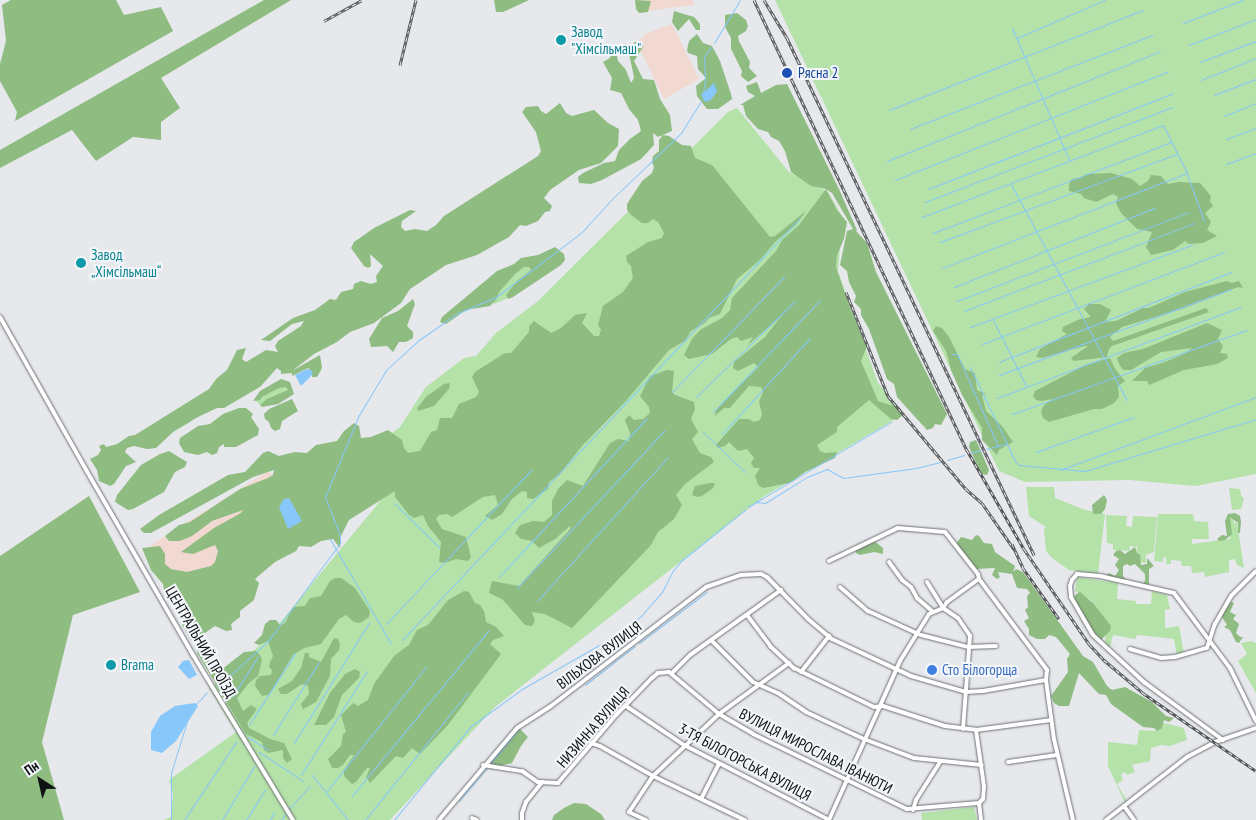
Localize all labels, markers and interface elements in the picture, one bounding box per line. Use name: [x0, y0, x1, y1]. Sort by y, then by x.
place label: Завод "Хімсільмаш": [571, 22, 641, 57]
marker: Завод "Хімсільмаш": [555, 34, 567, 46]
place label: Рясна 2: [798, 64, 838, 82]
marker: Рясна 2: [780, 66, 794, 80]
place label: Завод „Хімсільмаш“: [91, 245, 161, 280]
marker: Завод „Хімсільмаш“: [75, 257, 87, 269]
street label: ЦЕНТРАЛЬНИЙ ПРОЇЗД: [162, 583, 240, 701]
street label: ВІЛЬХОВА ВУЛИЦЯ: [553, 617, 645, 693]
place label: Brama: [121, 656, 154, 674]
marker: Brama: [105, 659, 117, 671]
place label: Сто Білогорща: [942, 661, 1017, 679]
marker: Сто Білогорща: [926, 664, 938, 676]
street label: НИЗИННА ВУЛИЦЯ: [553, 683, 633, 771]
street label: ВУЛИЦЯ МИРОСЛАВА ІВАНЮТИ: [736, 704, 896, 798]
street label: 3-ТЯ БІЛОГОРСЬКА ВУЛИЦЯ: [675, 719, 815, 805]
north arrow: [15, 755, 65, 805]
text: Пн: [21, 756, 42, 779]

